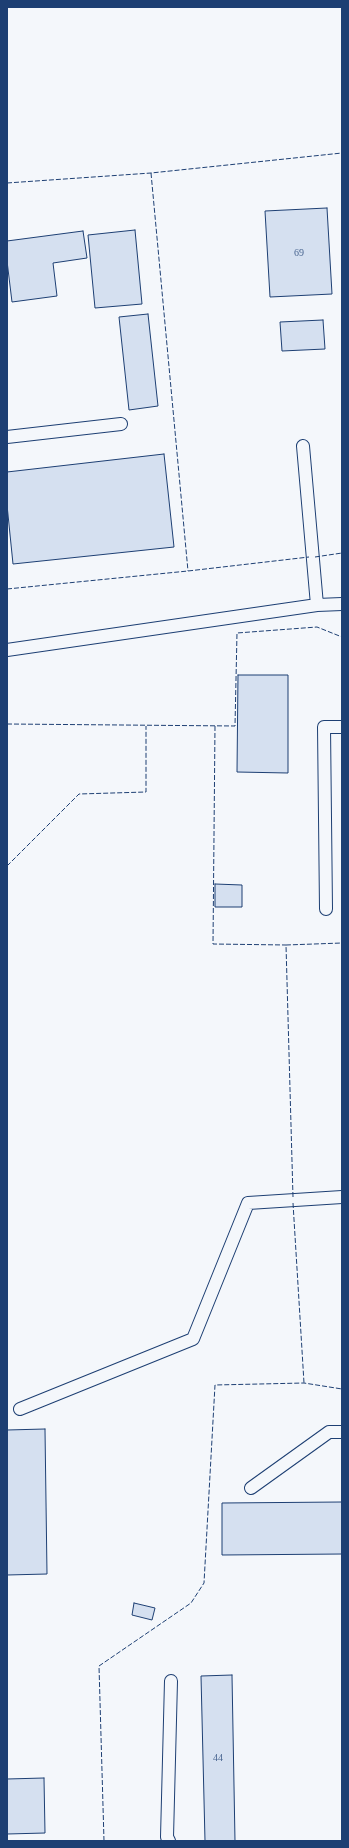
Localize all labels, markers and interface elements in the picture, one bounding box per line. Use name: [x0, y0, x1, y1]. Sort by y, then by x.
house number: 69: [294, 247, 304, 259]
house number: 44: [213, 1752, 223, 1764]

